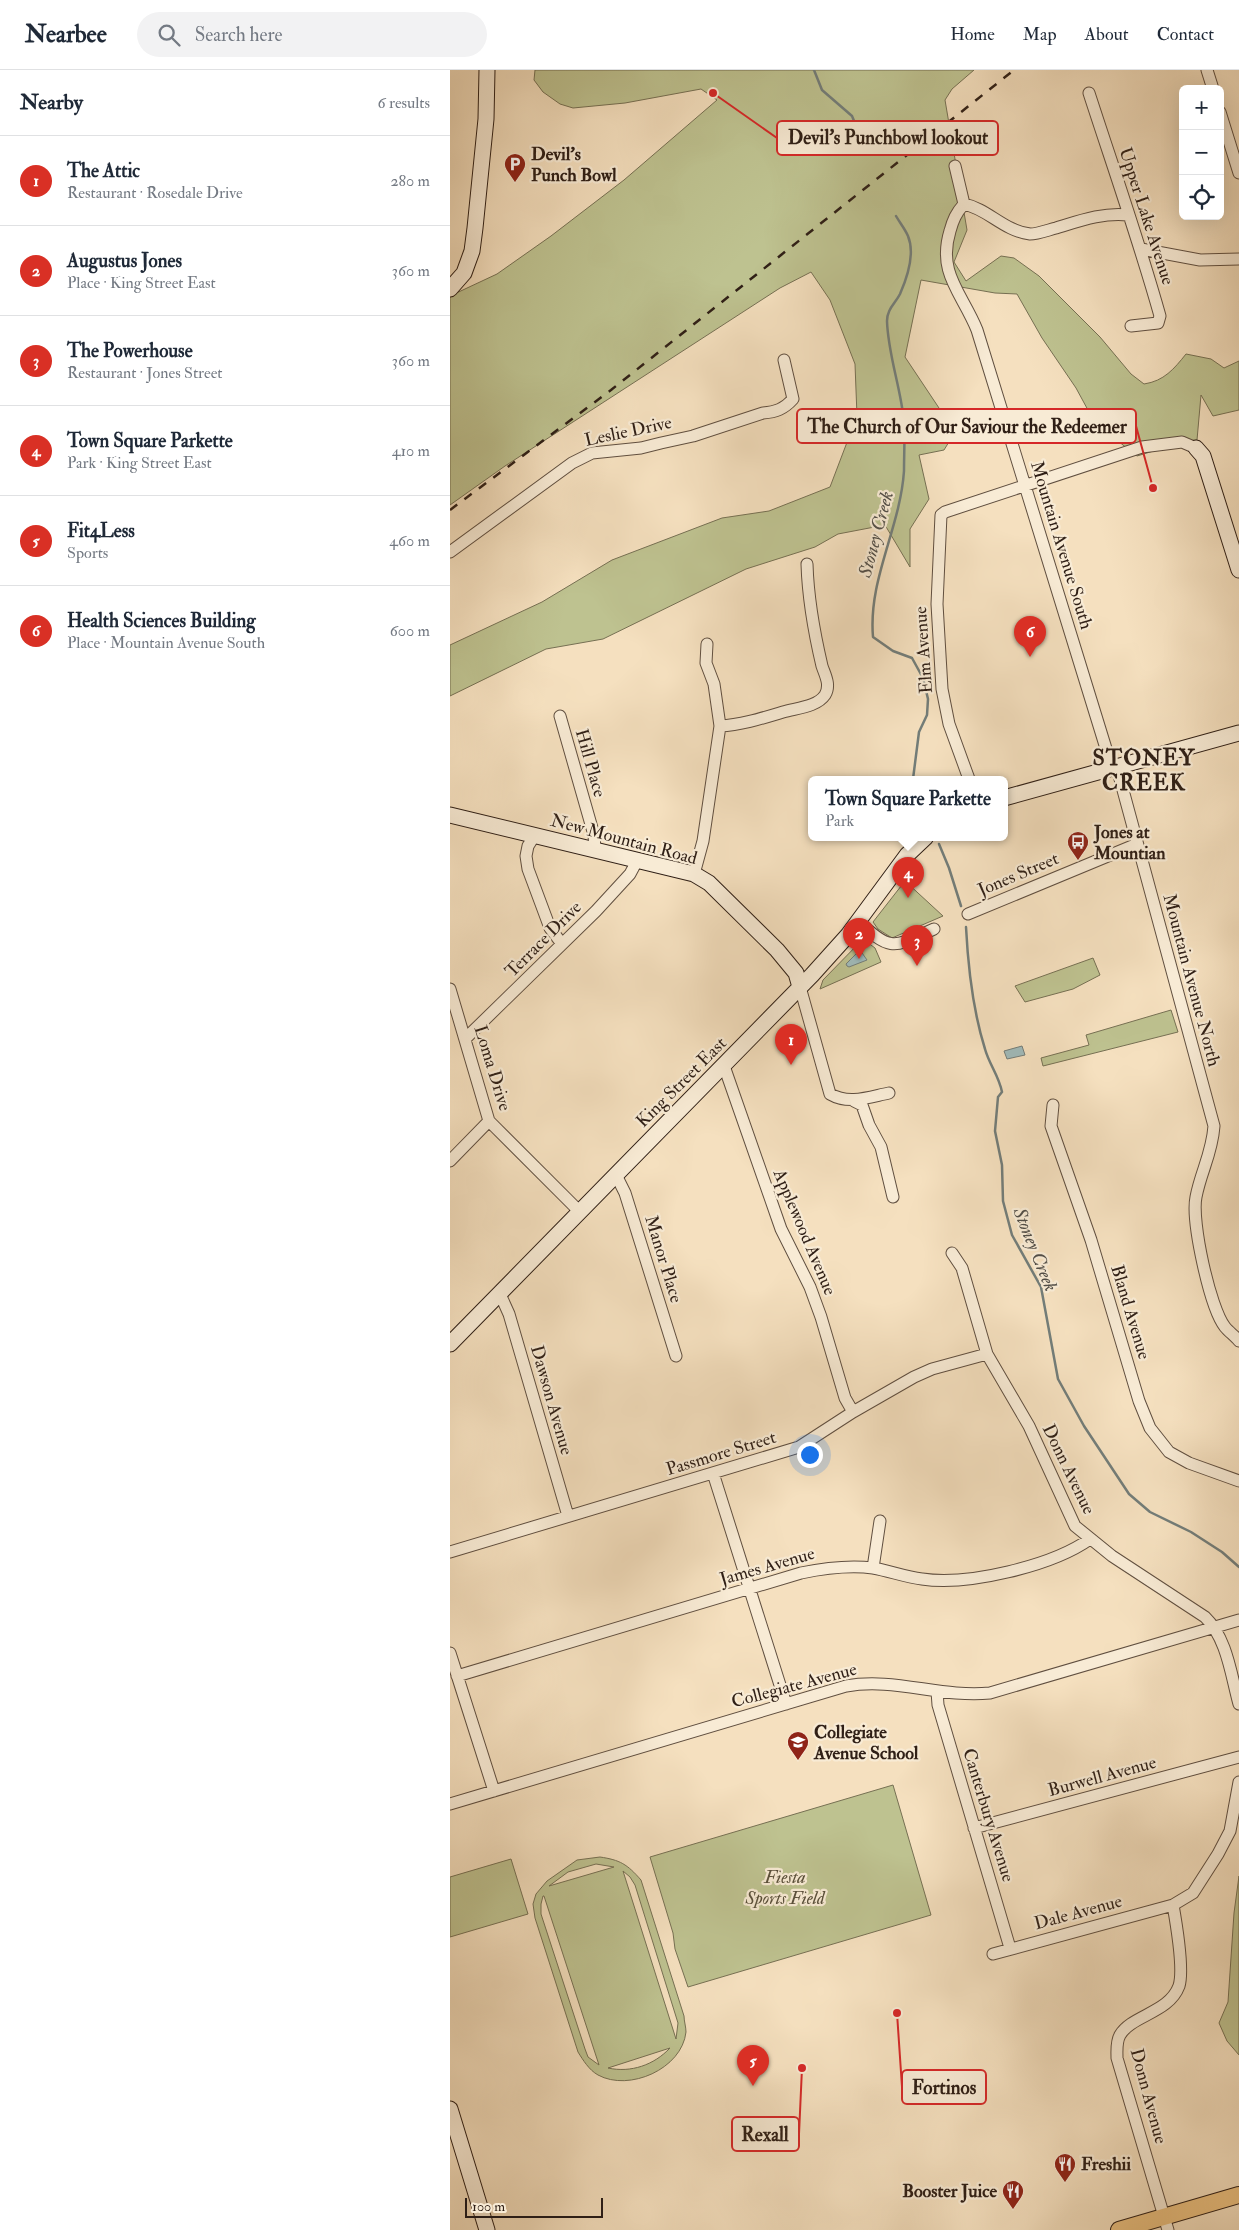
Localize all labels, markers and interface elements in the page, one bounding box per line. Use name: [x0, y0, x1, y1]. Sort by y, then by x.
search box: [137, 12, 487, 57]
text: Nearbee: [25, 19, 107, 50]
icon: search: [155, 21, 183, 49]
text: Search here: [195, 23, 282, 47]
text: Home: [950, 23, 995, 46]
text: Map: [1023, 23, 1057, 46]
text: About: [1085, 23, 1129, 46]
text: Contact: [1157, 23, 1214, 46]
map controls: [1179, 85, 1224, 220]
button: +: [1179, 85, 1224, 130]
text: Nearby: [20, 89, 83, 116]
text: 6 results: [378, 93, 430, 113]
callout: Devil's Punchbowl lookout: [777, 121, 998, 155]
text: Devil's Punchbowl lookout: [788, 126, 989, 150]
button: −: [1179, 130, 1224, 175]
place label: Devil's Punch Bowl: [531, 143, 617, 187]
street label: Upper Lake Avenue: [1113, 145, 1180, 288]
parking icon: Devil's Punch Bowl: [503, 152, 527, 183]
text: The Attic: [67, 159, 140, 183]
text: 1: [33, 171, 39, 191]
text: 280 m: [390, 171, 430, 191]
button: locate: [1179, 175, 1224, 220]
text: Restaurant · Rosedale Drive: [67, 183, 243, 203]
text: Augustus Jones: [67, 249, 182, 273]
text: 2: [32, 261, 40, 281]
text: 360 m: [392, 261, 430, 281]
text: Place · King Street East: [67, 273, 216, 293]
text: The Powerhouse: [67, 339, 193, 363]
text: 3: [33, 351, 39, 371]
text: 360 m: [392, 351, 430, 371]
text: Restaurant · Jones Street: [67, 363, 223, 383]
callout: The Church of Our Saviour the Redeemer: [797, 409, 1136, 443]
street label: Leslie Drive: [582, 411, 674, 452]
text: The Church of Our Saviour the Redeemer: [806, 415, 1128, 439]
text: Town Square Parkette: [67, 429, 233, 453]
text: 4: [32, 441, 40, 461]
text: 410 m: [392, 441, 430, 461]
text: Park · King Street East: [67, 453, 212, 473]
street label: Mountain Avenue South: [1025, 458, 1098, 632]
water label: Stoney Creek: [853, 488, 899, 581]
text: Fit4Less: [67, 519, 135, 543]
text: 5: [32, 531, 40, 551]
text: 460 m: [389, 531, 430, 551]
text: Sports: [67, 543, 108, 563]
street label: Elm Avenue: [909, 605, 938, 694]
text: Health Sciences Building: [67, 609, 256, 633]
pin: 6: [1014, 616, 1046, 657]
text: 6: [32, 621, 40, 641]
text: 600 m: [390, 621, 430, 641]
text: Place · Mountain Avenue South: [67, 633, 265, 653]
street label: Hill Place: [570, 726, 611, 800]
district label: STONEY CREEK: [1093, 744, 1195, 797]
popup: [808, 776, 1008, 841]
text: Town Square Parkette: [825, 787, 991, 811]
street label: New Mountain Road: [548, 809, 700, 870]
text: Park: [825, 811, 854, 831]
place label: Jones at Mountian: [1093, 821, 1166, 865]
bus stop icon: Jones at Mountian: [1066, 830, 1090, 861]
street label: Jones Street: [973, 847, 1062, 902]
pin: 4: [892, 857, 924, 898]
street label: Mountain Avenue North: [1157, 891, 1226, 1069]
street label: Terrace Drive: [500, 896, 587, 983]
pin: 2: [843, 918, 875, 959]
pin: 3: [901, 925, 933, 966]
street label: Loma Drive: [469, 1023, 517, 1114]
pin: 1: [775, 1024, 807, 1065]
street label: King Street East: [631, 1032, 732, 1133]
street label: Applewood Avenue: [767, 1165, 842, 1299]
water label: Stoney Creek: [1007, 1203, 1063, 1295]
street label: Manor Place: [639, 1213, 688, 1306]
street label: Bland Avenue: [1105, 1262, 1156, 1363]
street label: Dawson Avenue: [525, 1343, 578, 1458]
street label: Donn Avenue: [1037, 1420, 1101, 1519]
street label: Passmore Street: [663, 1426, 779, 1481]
your location: [797, 1442, 823, 1468]
street label: James Avenue: [716, 1542, 818, 1591]
street label: Collegiate Avenue: [729, 1658, 860, 1713]
place label: Collegiate Avenue School: [813, 1721, 919, 1765]
school or university icon: Collegiate Avenue School: [786, 1730, 810, 1761]
street label: Canterbury Avenue: [957, 1746, 1020, 1885]
street label: Burwell Avenue: [1045, 1751, 1159, 1802]
park label: Fiesta Sports Field: [745, 1866, 826, 1910]
street label: Dale Avenue: [1032, 1890, 1125, 1935]
pin: 5: [737, 2045, 769, 2086]
street label: Donn Avenue: [1125, 2046, 1172, 2147]
callout: Fortinos: [902, 2070, 986, 2104]
text: Fortinos: [912, 2076, 977, 2100]
callout: Rexall: [732, 2117, 799, 2151]
text: Rexall: [741, 2123, 789, 2147]
restaurant icon: Freshii: [1053, 2152, 1077, 2183]
place label: Freshii: [1081, 2153, 1131, 2176]
restaurant icon: Booster Juice: [1001, 2179, 1025, 2210]
place label: Booster Juice: [902, 2180, 997, 2203]
scale bar: [465, 2195, 602, 2218]
text: 100 m: [472, 2198, 505, 2215]

